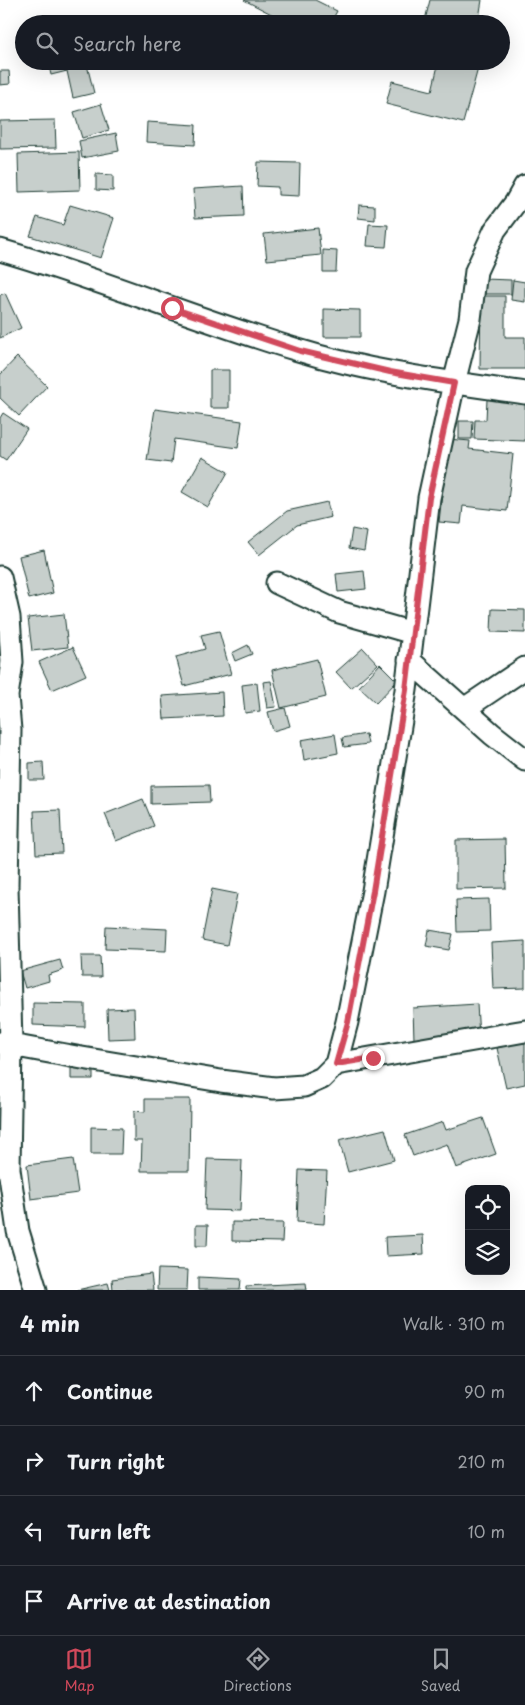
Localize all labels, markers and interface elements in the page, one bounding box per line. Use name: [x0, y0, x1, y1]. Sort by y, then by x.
search box: [15, 15, 510, 70]
icon: search: [33, 29, 61, 57]
text: Search here: [73, 29, 182, 57]
route start: [161, 297, 184, 320]
route end: [362, 1047, 385, 1070]
map controls: [465, 1185, 510, 1275]
button: locate: [465, 1185, 510, 1230]
button: layers: [465, 1230, 510, 1275]
text: 4 min: [20, 1307, 80, 1339]
text: Walk · 310 m: [403, 1311, 505, 1335]
icon: ahead: [20, 1377, 48, 1405]
text: Continue: [67, 1377, 153, 1405]
text: 90 m: [464, 1379, 505, 1403]
icon: right: [20, 1447, 48, 1475]
text: Turn right: [67, 1447, 165, 1475]
text: 210 m: [457, 1449, 505, 1473]
icon: left: [20, 1517, 48, 1545]
text: Turn left: [67, 1517, 151, 1545]
text: 10 m: [468, 1519, 505, 1543]
icon: arrive: [20, 1587, 48, 1615]
text: Arrive at destination: [67, 1587, 271, 1615]
tab: Map: [65, 1645, 94, 1696]
tab: Directions: [224, 1645, 292, 1696]
tab: Saved: [421, 1645, 460, 1696]

